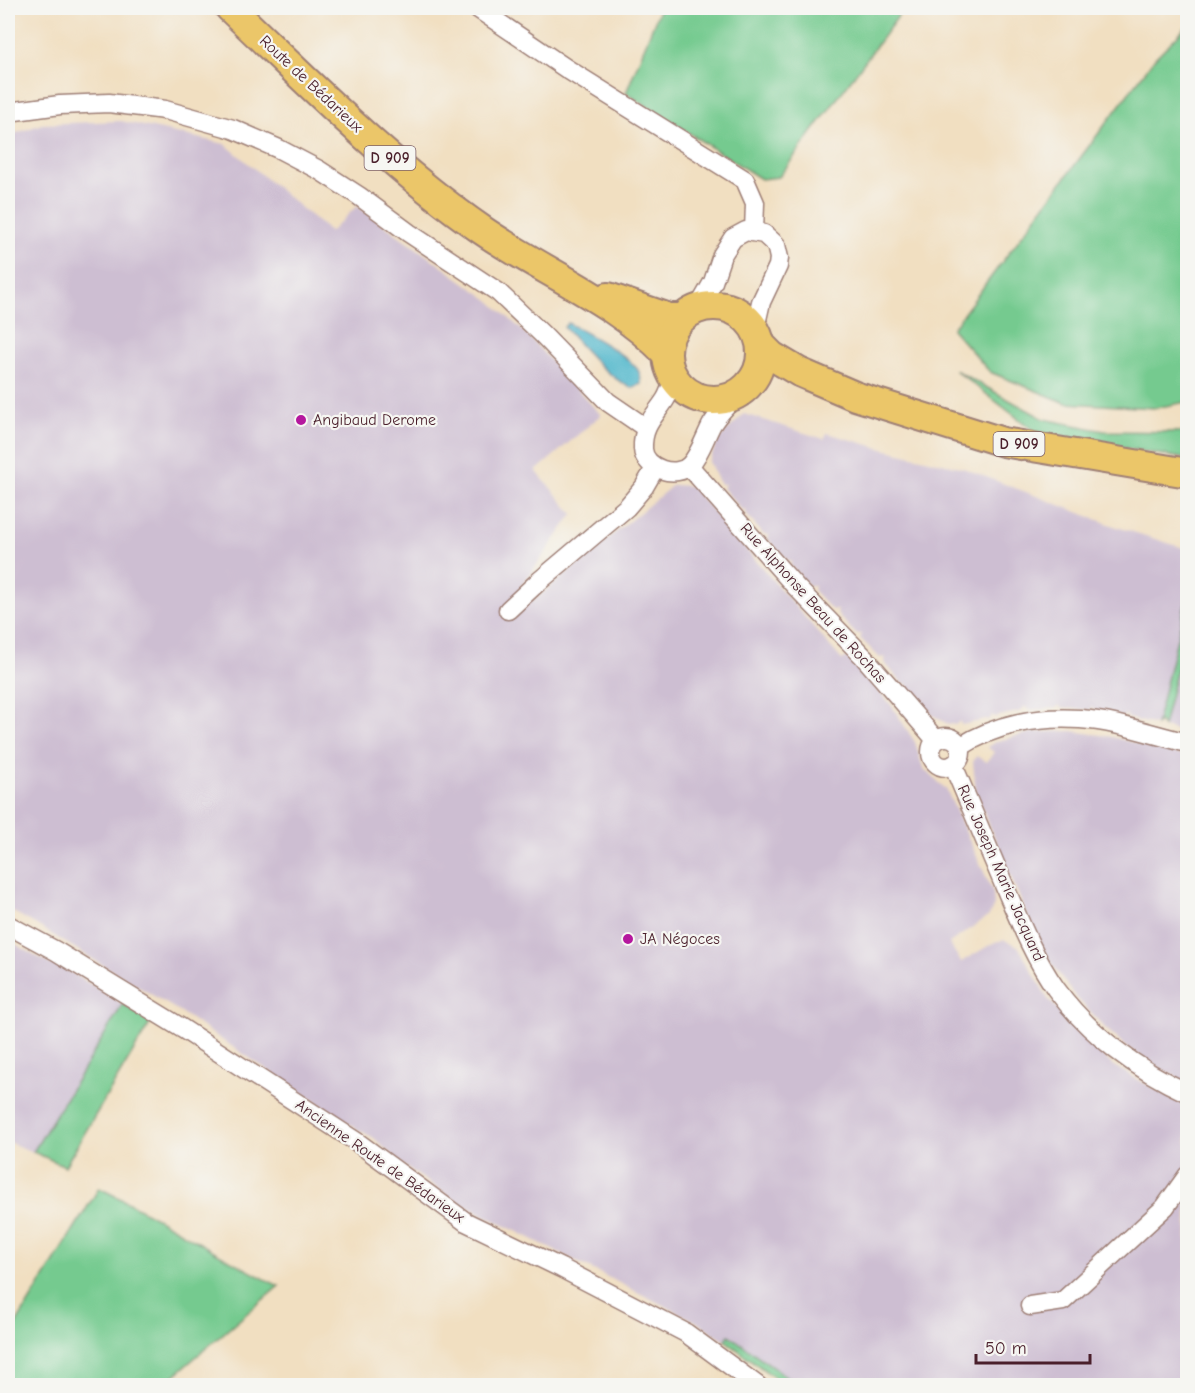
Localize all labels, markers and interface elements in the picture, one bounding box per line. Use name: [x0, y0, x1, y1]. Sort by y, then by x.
street label: Route de Bédarieux: [256, 32, 366, 136]
road number: D 909: [364, 146, 416, 170]
place label: Angibaud Derome: [313, 411, 436, 429]
marker: Angibaud Derome: [294, 413, 308, 427]
road number: D 909: [994, 432, 1044, 456]
street label: Rue Alphonse Beau de Rochas: [736, 519, 890, 687]
street label: Rue Joseph Marie Jacquard: [954, 782, 1048, 964]
place label: JA Négoces: [640, 930, 720, 948]
marker: JA Négoces: [621, 932, 635, 946]
street label: Ancienne Route de Bédarieux: [292, 1096, 468, 1227]
scale bar: [976, 1327, 1090, 1365]
text: 50 m: [985, 1338, 1027, 1359]

